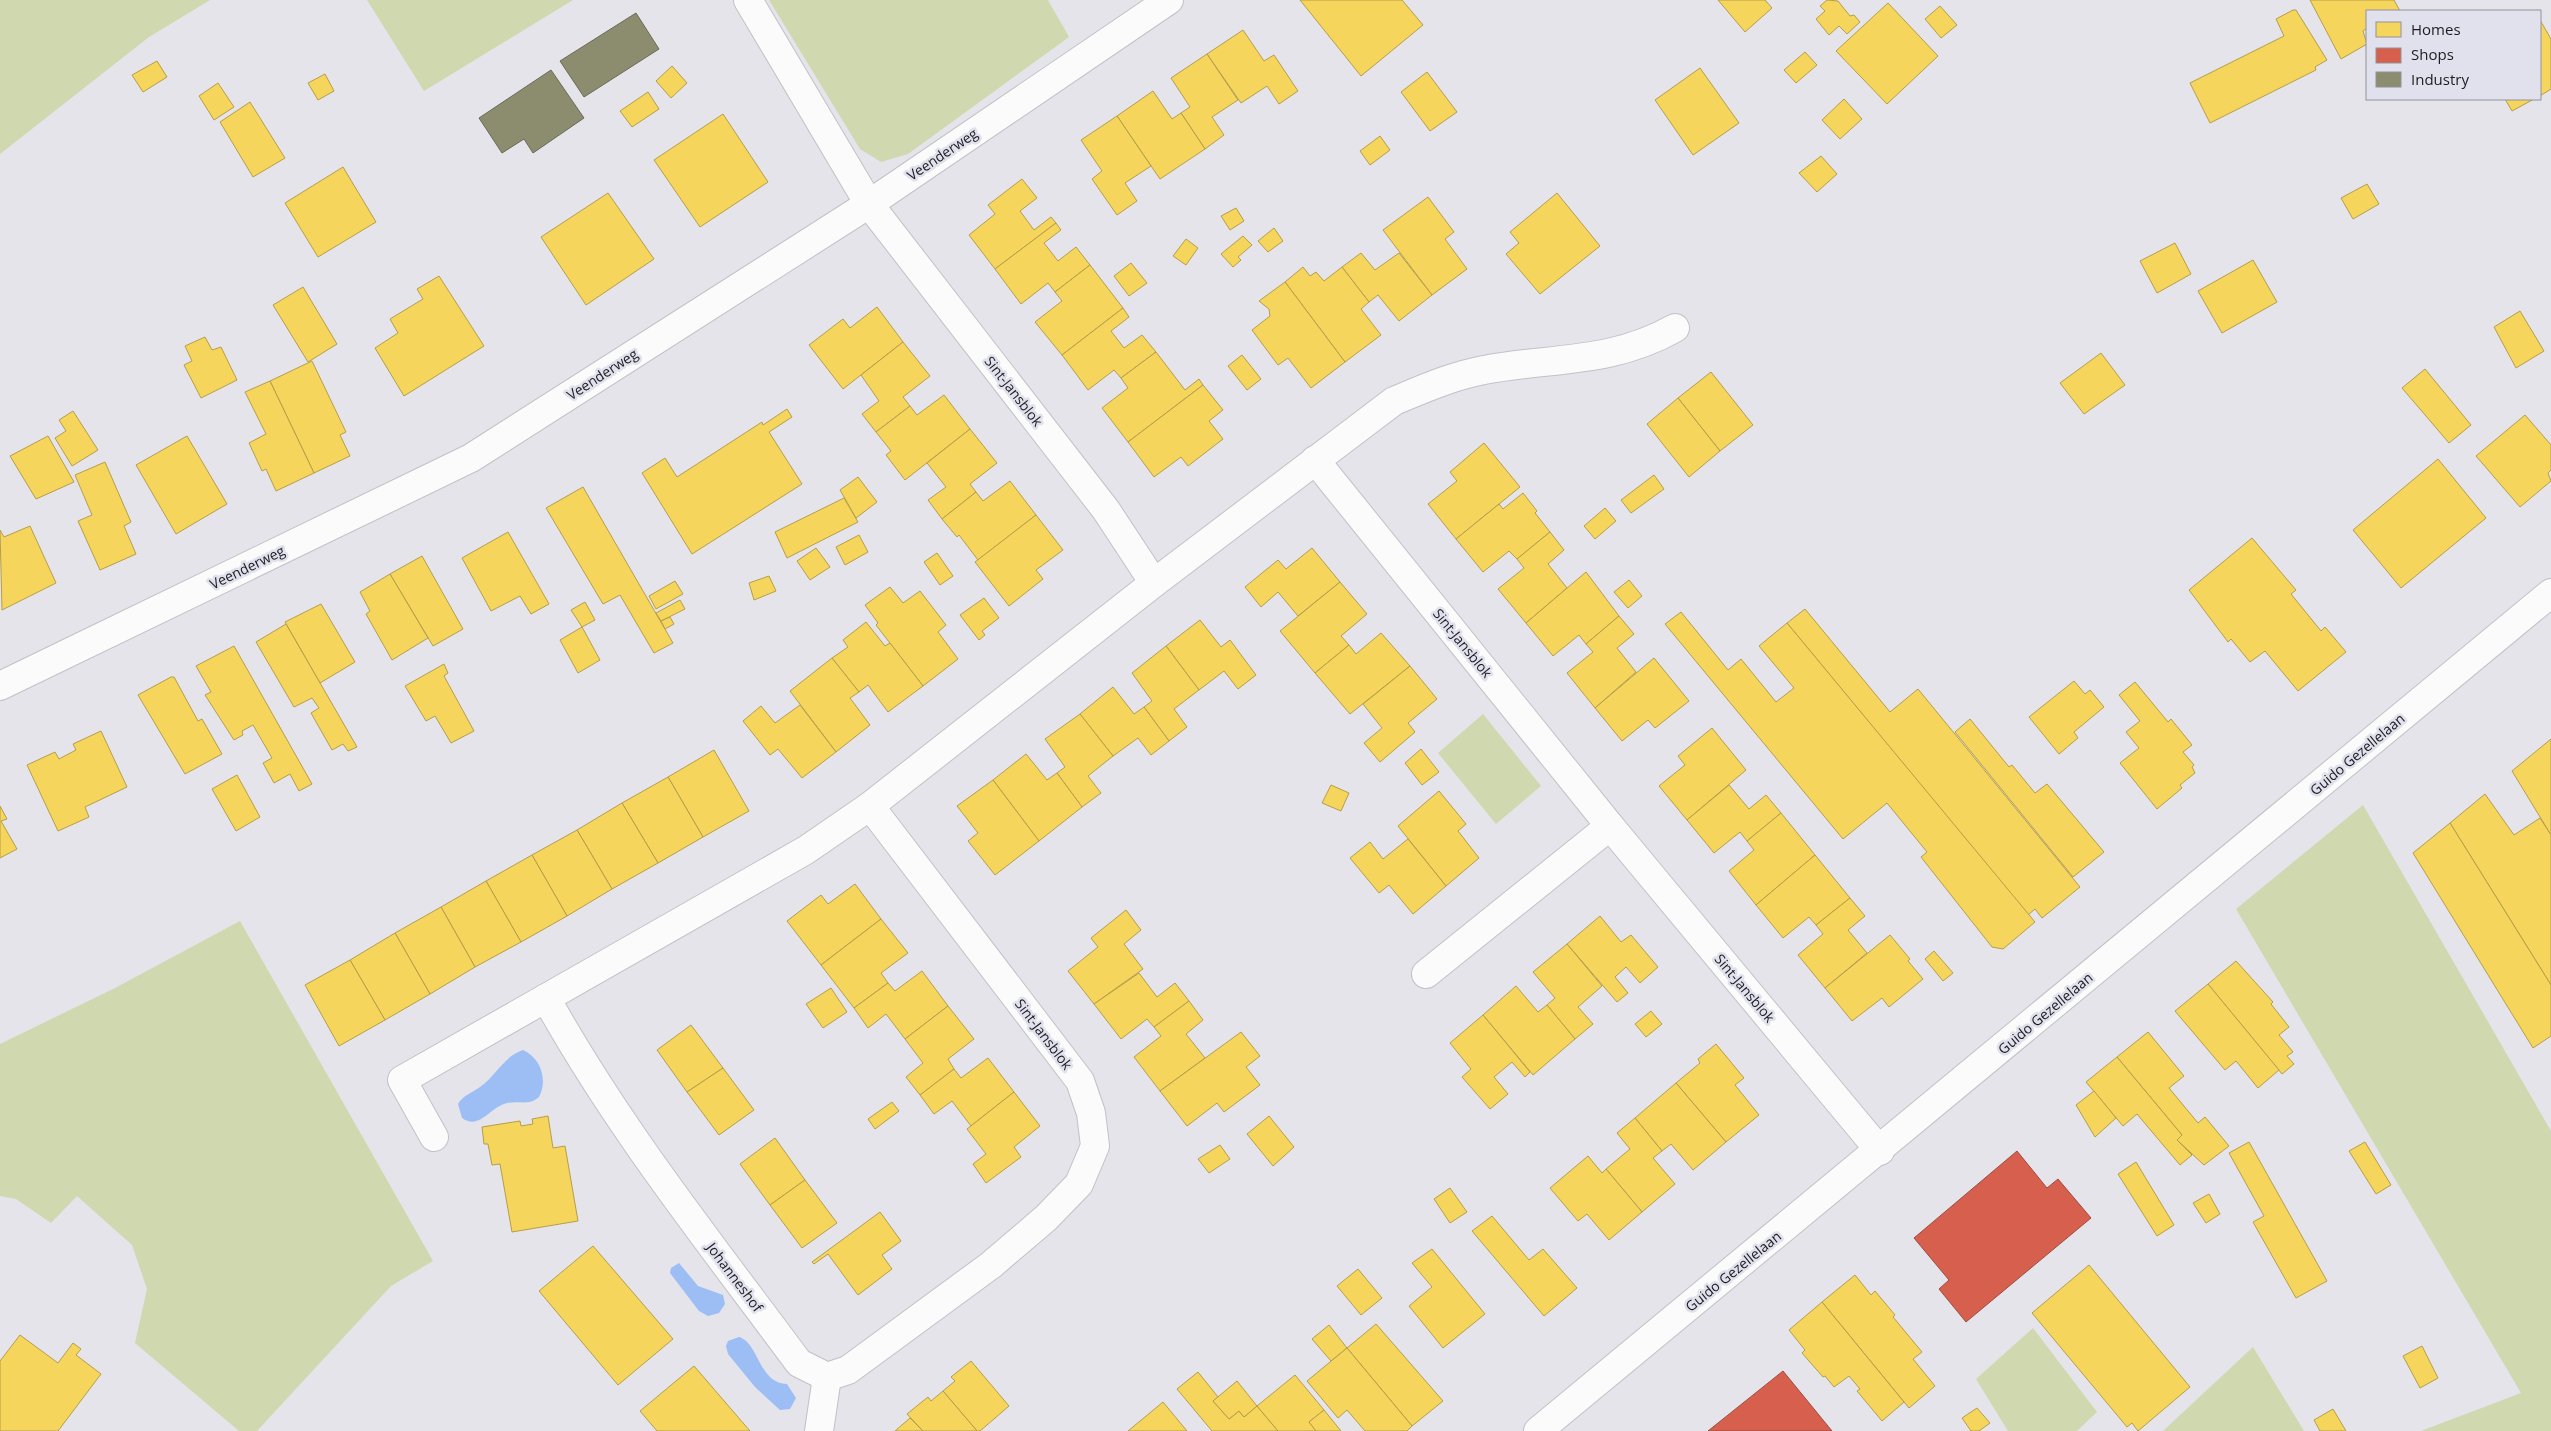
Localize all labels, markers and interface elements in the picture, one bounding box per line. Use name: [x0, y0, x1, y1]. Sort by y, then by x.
legend: [2366, 10, 2541, 100]
text: Homes: [2411, 19, 2461, 39]
text: Shops: [2411, 44, 2454, 64]
text: Industry: [2411, 69, 2469, 89]
street label: Veenderweg: [903, 123, 981, 185]
street label: Veenderweg: [563, 344, 642, 404]
street label: Sint-Jansblok: [981, 352, 1048, 430]
street label: Veenderweg: [206, 541, 288, 593]
street label: Sint-Jansblok: [1429, 604, 1497, 682]
street label: Guido Gezellelaan: [2306, 709, 2408, 799]
street label: Sint-Jansblok: [1711, 950, 1780, 1027]
street label: Guido Gezellelaan: [1994, 968, 2096, 1058]
street label: Sint-Jansblok: [1011, 995, 1077, 1074]
street label: Guido Gezellelaan: [1681, 1226, 1785, 1316]
street label: Johanneshof: [702, 1237, 768, 1316]

